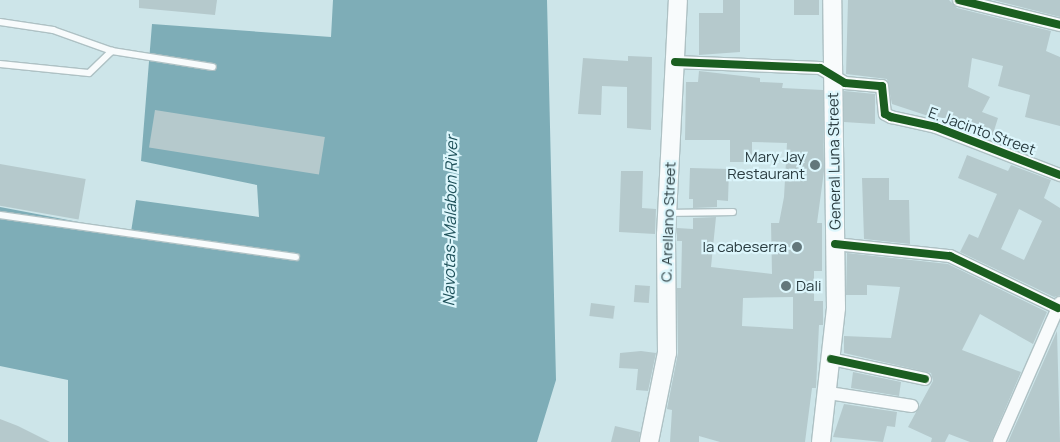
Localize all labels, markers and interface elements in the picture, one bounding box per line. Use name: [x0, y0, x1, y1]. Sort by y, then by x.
street label: General Luna Street: [824, 92, 844, 230]
street label: E. Jacinto Street: [926, 103, 1038, 159]
water label: Navotas-Malabon River: [439, 136, 461, 306]
place label: Mary Jay Restaurant: [727, 147, 805, 182]
marker: Mary Jay Restaurant: [809, 159, 821, 171]
street label: C. Arellano Street: [657, 162, 679, 282]
place label: la cabeserra: [702, 238, 787, 256]
marker: la cabeserra: [791, 241, 803, 253]
place label: Dali: [796, 277, 821, 295]
marker: Dali: [780, 280, 792, 292]

